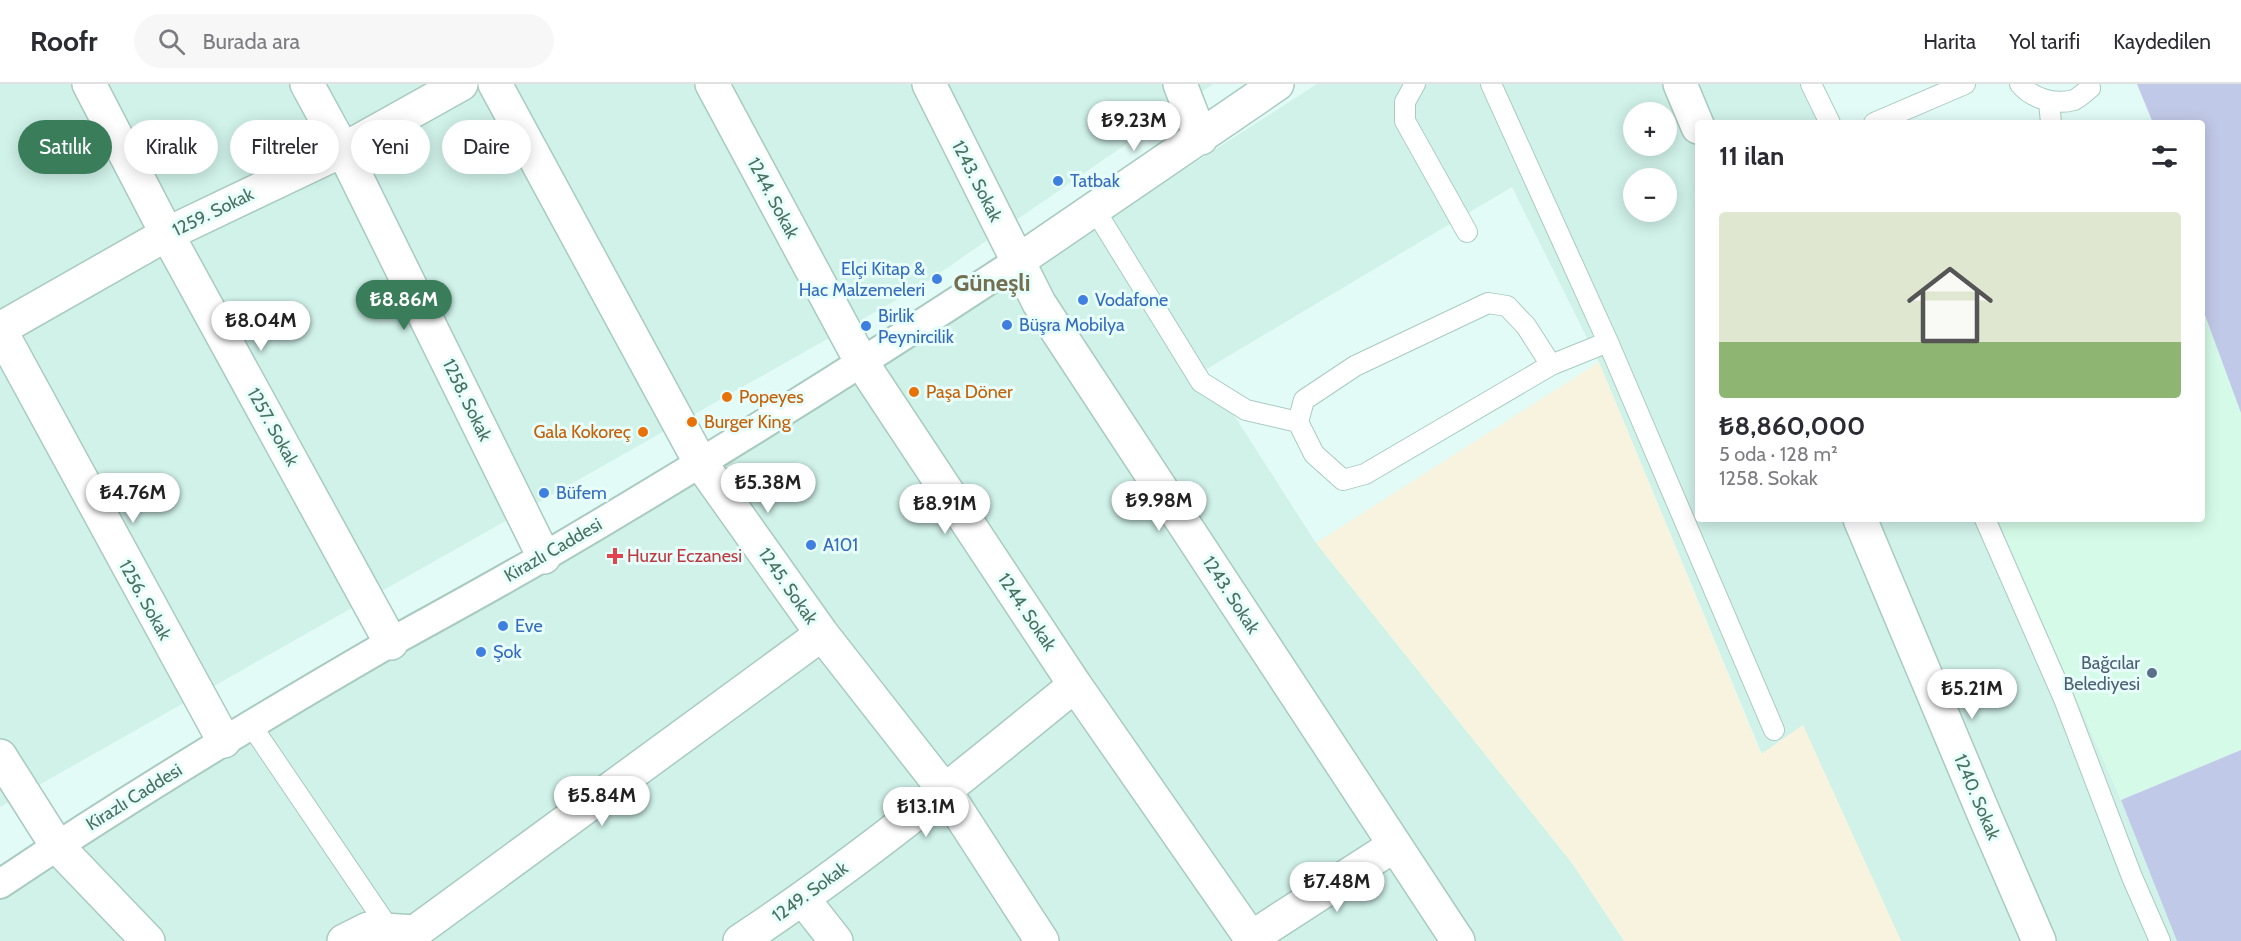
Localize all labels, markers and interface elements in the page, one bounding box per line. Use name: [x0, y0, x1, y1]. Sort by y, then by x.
search box: [134, 14, 554, 68]
text: Roofr: [30, 24, 98, 58]
icon: search: [155, 25, 188, 58]
text: Burada ara: [203, 28, 300, 55]
text: Harita: [1923, 29, 1976, 54]
text: Yol tarifi: [2009, 29, 2080, 54]
text: Kaydedilen: [2113, 29, 2211, 54]
pin: ₺9.23M: [1085, 101, 1183, 152]
map controls: [1623, 102, 1677, 222]
button: +: [1623, 102, 1677, 156]
text: ₺9.23M: [1101, 108, 1167, 132]
chip: Satılık: [18, 120, 112, 174]
chip: Kiralık: [124, 120, 218, 174]
chip: Filtreler: [230, 120, 339, 174]
chip: Yeni: [351, 120, 430, 174]
chip: Daire: [442, 120, 531, 174]
street label: 1243. Sokak: [947, 137, 1007, 226]
text: 11 ilan: [1719, 140, 1784, 172]
icon: filters: [2148, 140, 2181, 173]
street label: 1244. Sokak: [742, 154, 804, 243]
button: −: [1623, 168, 1677, 222]
place label: Tatbak: [1070, 170, 1121, 192]
marker: Tatbak: [1051, 174, 1065, 188]
street label: 1259. Sokak: [169, 182, 258, 241]
icon: home: [1896, 251, 2004, 359]
place label: Elçi Kitap & Hac Malzemeleri: [799, 258, 925, 301]
district label: Güneşli: [954, 268, 1030, 297]
marker: Elçi Kitap & Hac Malzemeleri: [930, 272, 944, 286]
pin: ₺8.86M: [355, 280, 453, 331]
text: ₺8.86M: [370, 287, 438, 311]
place label: Vodafone: [1095, 289, 1168, 311]
marker: Vodafone: [1076, 293, 1090, 307]
pin: ₺8.04M: [212, 301, 310, 352]
place label: Birlik Peynircilik: [878, 305, 955, 348]
text: ₺8.04M: [225, 308, 297, 332]
place label: Büşra Mobilya: [1019, 314, 1125, 336]
marker: Büşra Mobilya: [1000, 318, 1014, 332]
marker: Birlik Peynircilik: [859, 319, 873, 333]
street label: 1258. Sokak: [438, 355, 497, 446]
place label: Paşa Döner: [926, 381, 1013, 403]
street label: 1257. Sokak: [242, 384, 304, 471]
marker: Paşa Döner: [907, 385, 921, 399]
place label: Popeyes: [739, 386, 804, 408]
marker: Popeyes: [720, 390, 734, 404]
text: ₺8,860,000: [1719, 410, 1865, 442]
place label: Burger King: [704, 411, 792, 433]
marker: Burger King: [685, 415, 699, 429]
place label: Gala Kokoreç: [533, 421, 631, 443]
marker: Gala Kokoreç: [636, 425, 650, 439]
text: 5 oda · 128 m²: [1719, 442, 1838, 466]
pin: ₺5.38M: [719, 463, 817, 514]
text: 1258. Sokak: [1719, 466, 1818, 490]
text: ₺5.38M: [735, 470, 801, 494]
pin: ₺4.76M: [84, 473, 182, 524]
text: ₺4.76M: [100, 480, 166, 504]
pin: ₺9.98M: [1110, 481, 1208, 532]
place label: Büfem: [556, 482, 607, 504]
pin: ₺8.91M: [896, 484, 994, 535]
marker: Büfem: [537, 486, 551, 500]
text: ₺9.98M: [1126, 488, 1192, 512]
text: ₺8.91M: [913, 491, 977, 515]
street label: Kirazlı Caddesi: [500, 513, 606, 587]
place label: A101: [823, 534, 858, 556]
marker: A101: [804, 538, 818, 552]
street label: 1245. Sokak: [754, 544, 823, 629]
place label: Huzur Eczanesi: [627, 545, 742, 567]
marker: Huzur Eczanesi: [608, 549, 622, 563]
street label: 1243. Sokak: [1198, 552, 1265, 639]
street label: 1256. Sokak: [114, 556, 176, 645]
street label: 1244. Sokak: [993, 569, 1061, 656]
place label: Eve: [515, 615, 543, 637]
marker: Eve: [496, 619, 510, 633]
place label: Şok: [493, 641, 522, 663]
marker: Şok: [474, 645, 488, 659]
place label: Bağcılar Belediyesi: [2063, 652, 2140, 695]
marker: Bağcılar Belediyesi: [2145, 666, 2159, 680]
pin: ₺5.21M: [1923, 669, 2021, 720]
text: ₺5.21M: [1941, 676, 2003, 700]
street label: 1240. Sokak: [1949, 751, 2005, 844]
street label: Kirazlı Caddesi: [82, 759, 186, 835]
pin: ₺5.84M: [553, 776, 651, 827]
text: ₺5.84M: [568, 783, 636, 807]
pin: ₺13.1M: [877, 787, 975, 838]
text: ₺13.1M: [897, 794, 955, 818]
street label: 1249. Sokak: [768, 857, 853, 927]
pin: ₺7.48M: [1288, 862, 1386, 913]
text: ₺7.48M: [1304, 869, 1371, 893]

